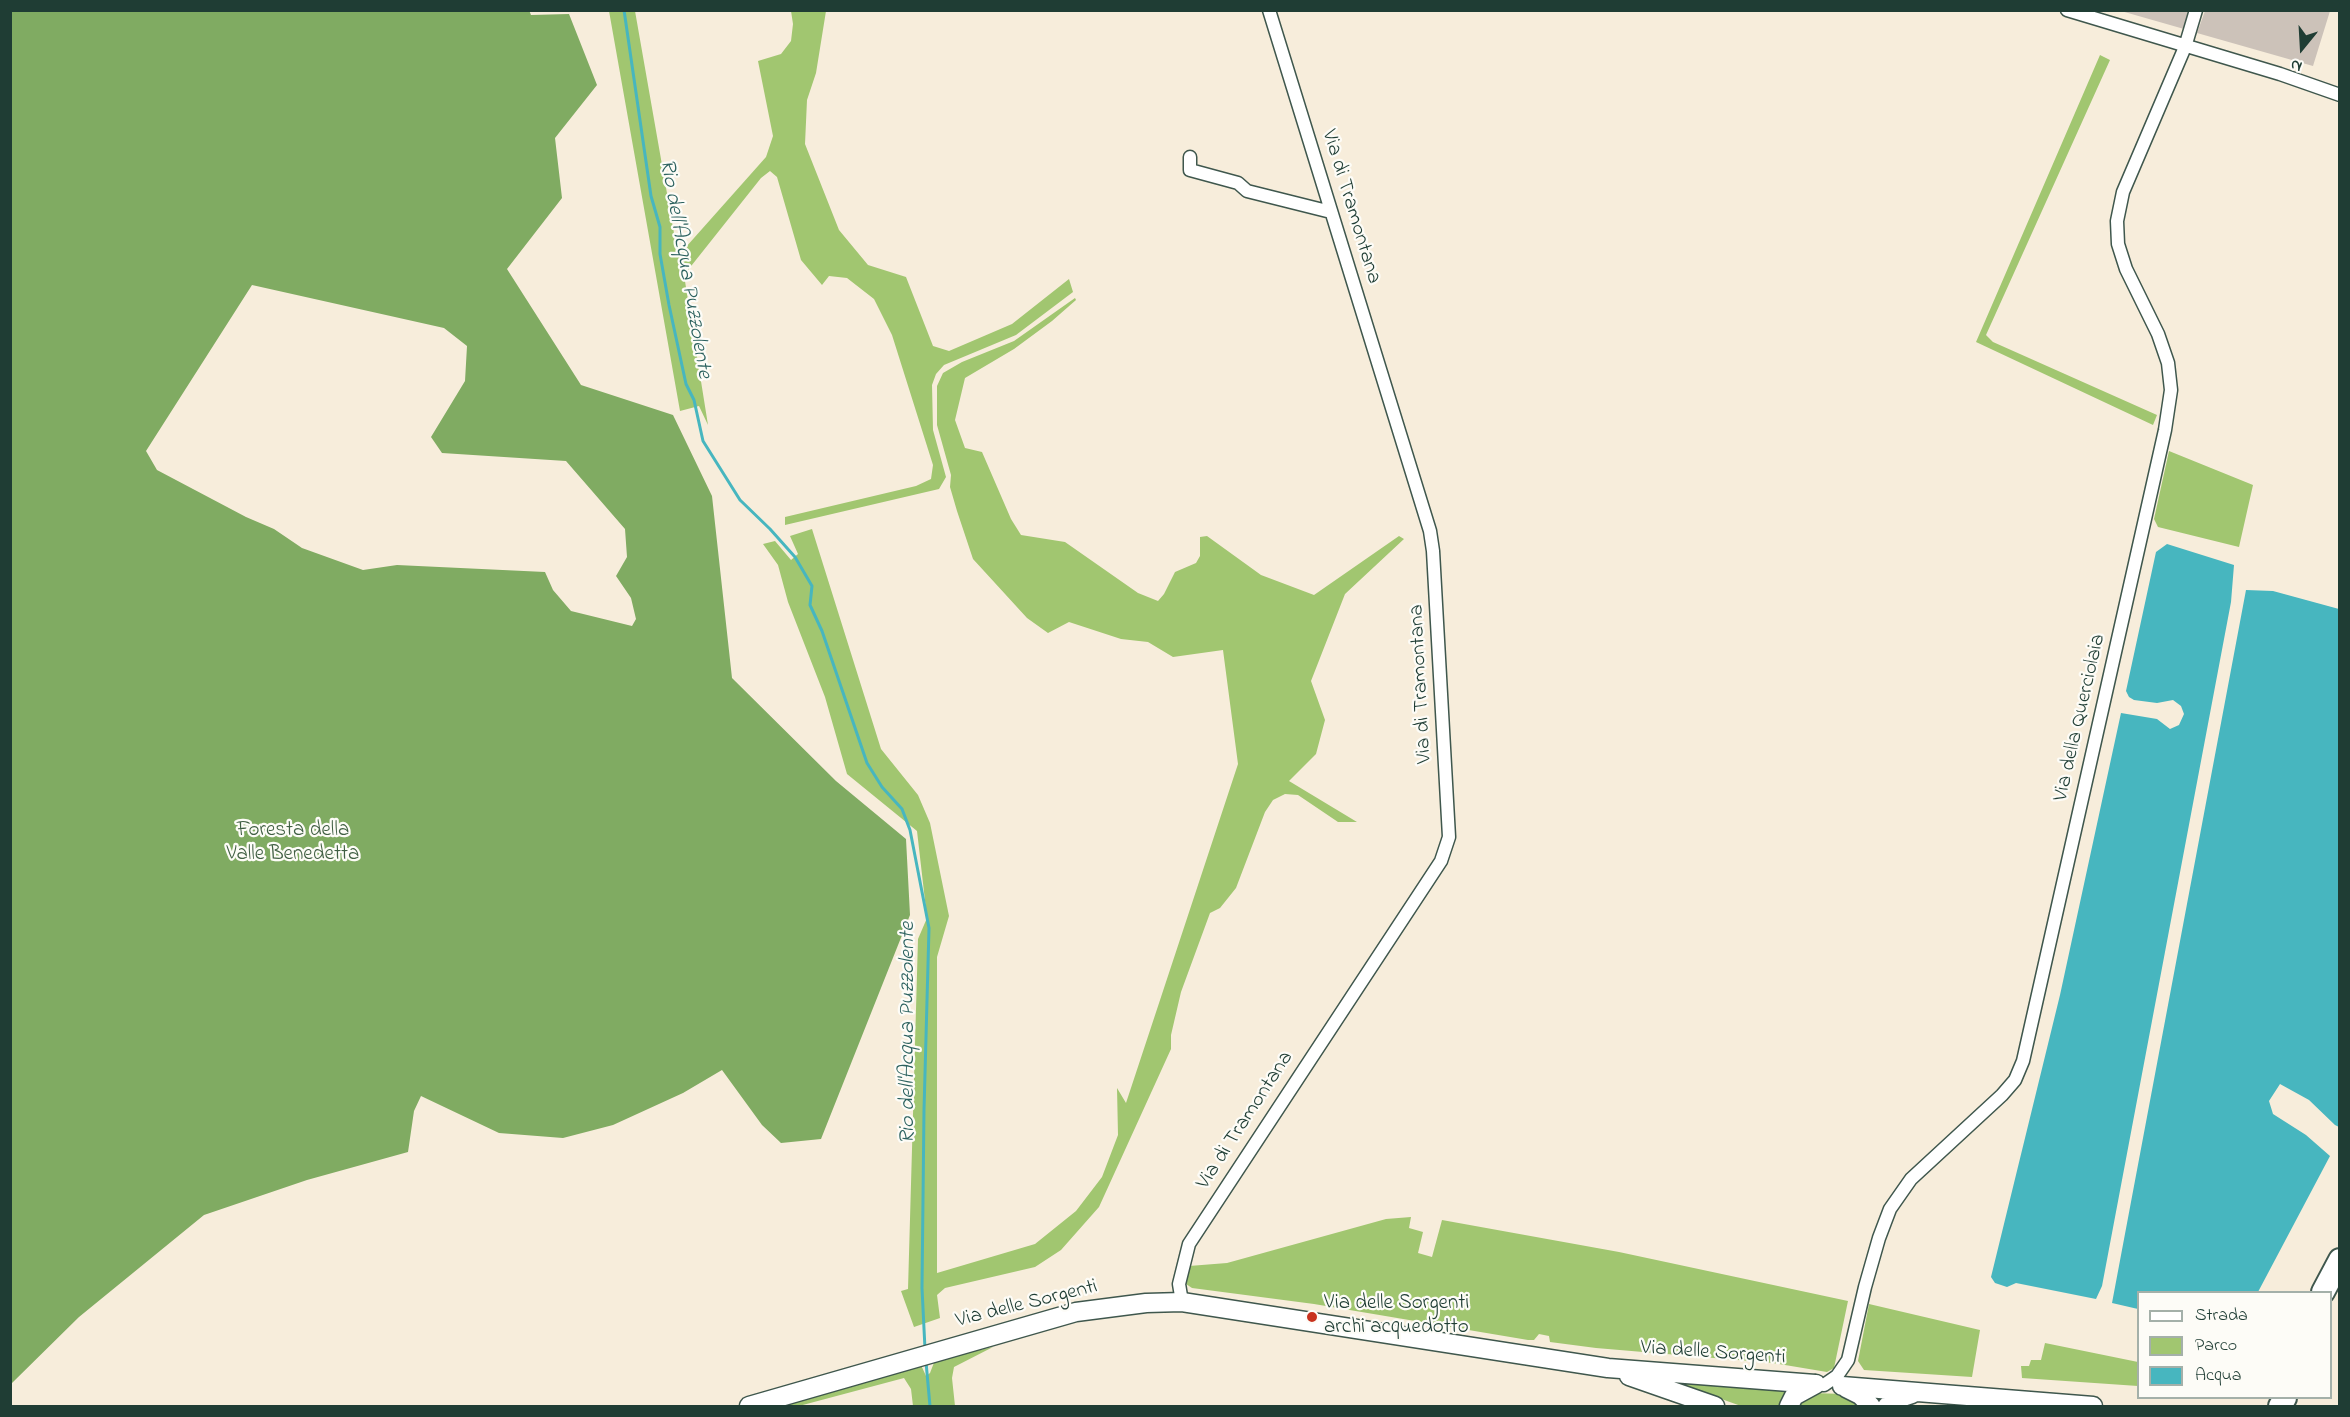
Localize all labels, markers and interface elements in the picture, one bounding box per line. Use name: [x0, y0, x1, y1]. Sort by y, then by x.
north arrow: [2272, 18, 2332, 78]
text: N: [2288, 52, 2305, 78]
street label: Via di Tramontana: [1315, 127, 1385, 287]
water label: Rio dell'Acqua Puzzolente: [652, 157, 716, 381]
street label: Via di Tramontana: [1405, 604, 1439, 764]
street label: Via della Querciolaia: [2050, 632, 2112, 804]
park label: Foresta della Valle Benedetta: [227, 819, 359, 869]
water label: Rio dell'Acqua Puzzolente: [896, 922, 922, 1144]
street label: Via di Tramontana: [1192, 1047, 1300, 1195]
street label: Via delle Sorgenti: [954, 1275, 1100, 1335]
legend: [2137, 1291, 2332, 1399]
place label: Via delle Sorgenti archi acquedotto: [1324, 1292, 1469, 1342]
text: Strada: [2195, 1303, 2248, 1329]
marker: Via delle Sorgenti archi acquedotto: [1305, 1310, 1319, 1324]
text: Parco: [2195, 1333, 2237, 1359]
street label: Via delle Sorgenti: [1640, 1336, 1786, 1372]
text: Acqua: [2195, 1363, 2242, 1389]

